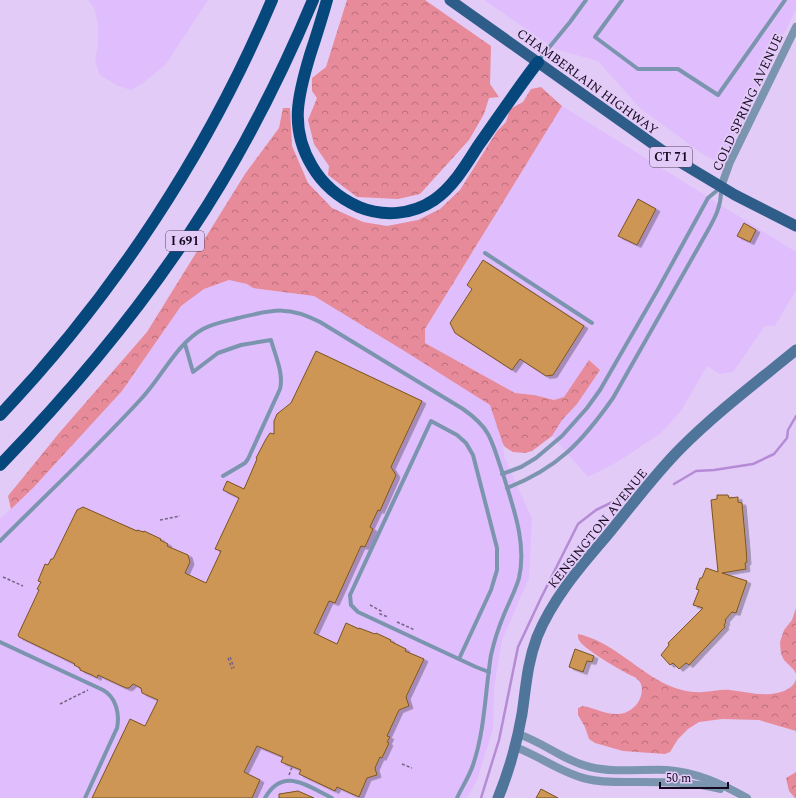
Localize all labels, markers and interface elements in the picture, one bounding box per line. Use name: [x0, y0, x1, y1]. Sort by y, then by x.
street label: CHAMBERLAIN HIGHWAY: [513, 24, 662, 140]
street label: COLD SPRING AVENUE: [707, 30, 789, 175]
road number: CT 71: [650, 147, 692, 167]
road number: I 691: [166, 231, 204, 251]
street label: KENSINGTON AVENUE: [543, 464, 653, 593]
scale bar: [660, 764, 728, 790]
text: 50 m: [666, 769, 691, 788]

